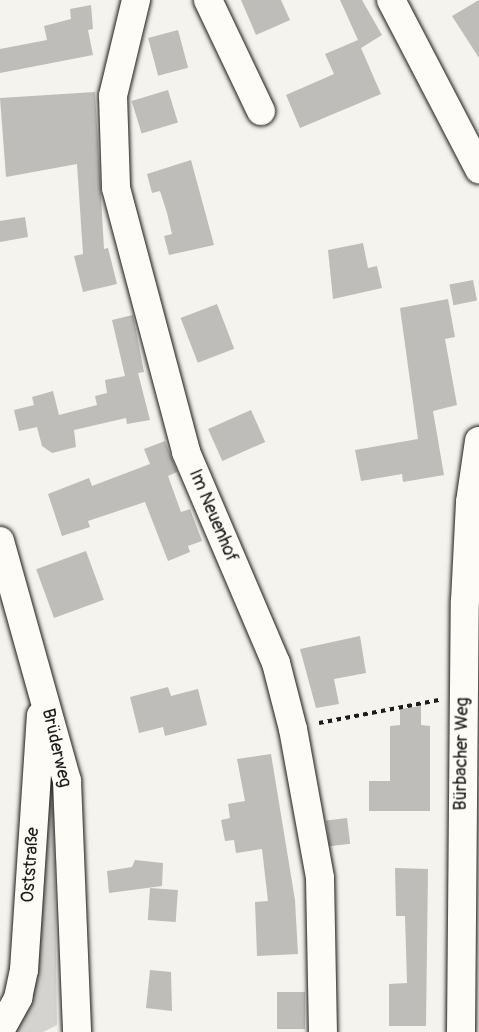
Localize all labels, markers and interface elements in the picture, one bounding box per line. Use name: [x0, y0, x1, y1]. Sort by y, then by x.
street label: Im Neuenhof: [184, 466, 242, 566]
street label: Bürbacher Weg: [450, 697, 474, 811]
street label: Brüderweg: [36, 706, 76, 790]
street label: Oststraße: [18, 827, 44, 903]

